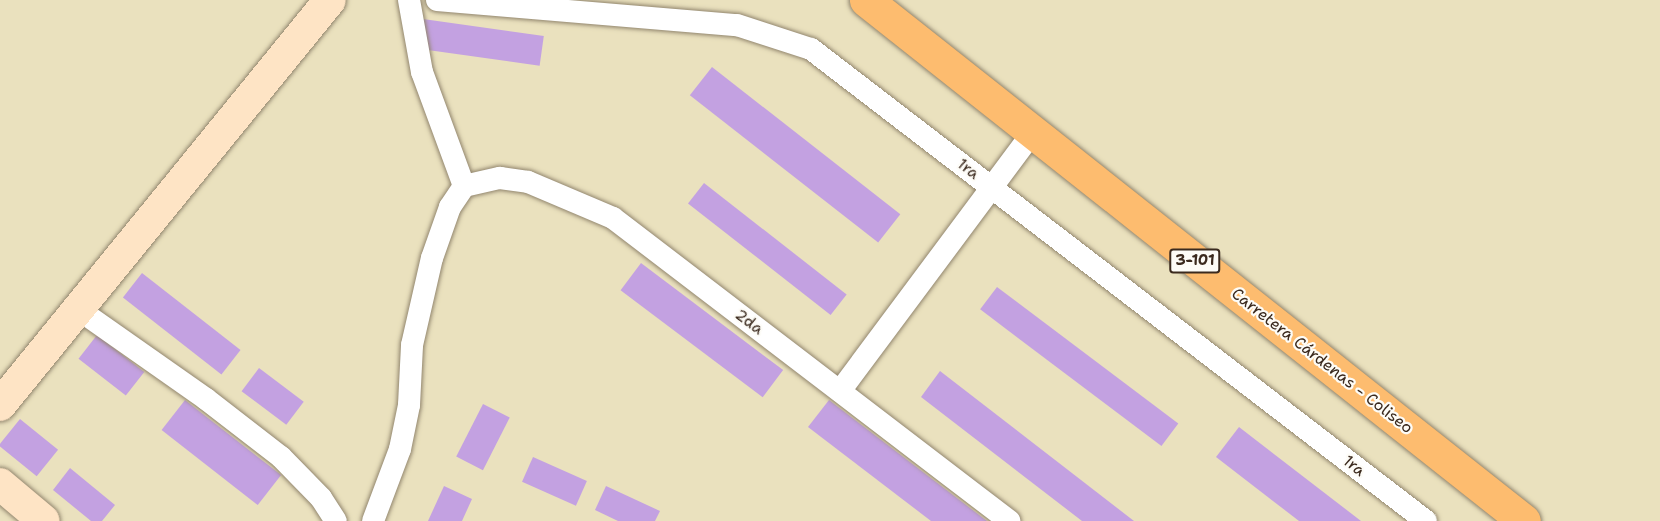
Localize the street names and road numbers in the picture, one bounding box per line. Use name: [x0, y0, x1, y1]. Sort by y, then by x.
street label: 1ra: [953, 154, 983, 184]
road number: 3-101: [1168, 249, 1222, 273]
street label: Carretera Cárdenas - Coliseo: [1228, 284, 1416, 438]
street label: 2da: [731, 305, 767, 339]
street label: 1ra: [1339, 451, 1369, 481]

